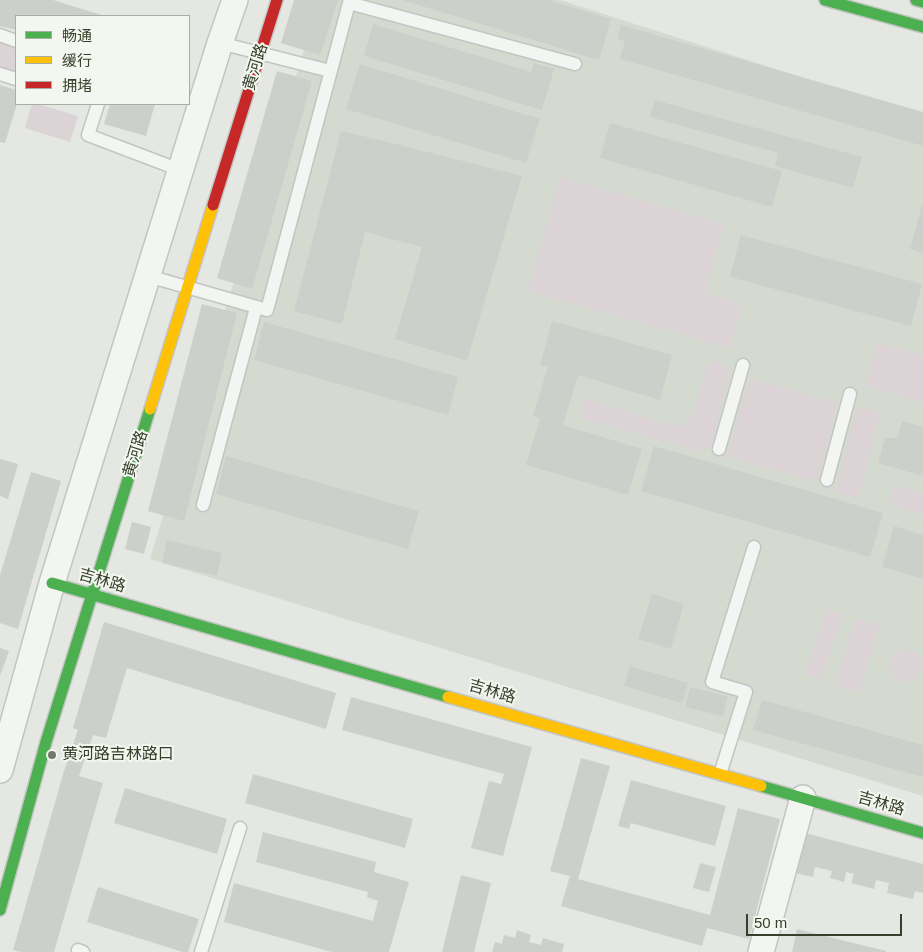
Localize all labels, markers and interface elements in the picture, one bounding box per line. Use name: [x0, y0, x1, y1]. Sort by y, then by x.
legend: [15, 15, 190, 105]
text: 畅通: [62, 27, 92, 44]
street label: 黄河路: [240, 41, 272, 93]
text: 缓行: [62, 52, 92, 69]
text: 拥堵: [62, 77, 92, 94]
street label: 黄河路: [120, 428, 152, 480]
street label: 吉林路: [76, 565, 128, 597]
street label: 吉林路: [466, 676, 518, 708]
place label: 黄河路吉林路口: [62, 745, 174, 765]
marker: 黄河路吉林路口: [46, 749, 58, 761]
street label: 吉林路: [855, 788, 907, 820]
scale bar: [748, 904, 904, 936]
text: 50 m: [754, 914, 787, 931]

